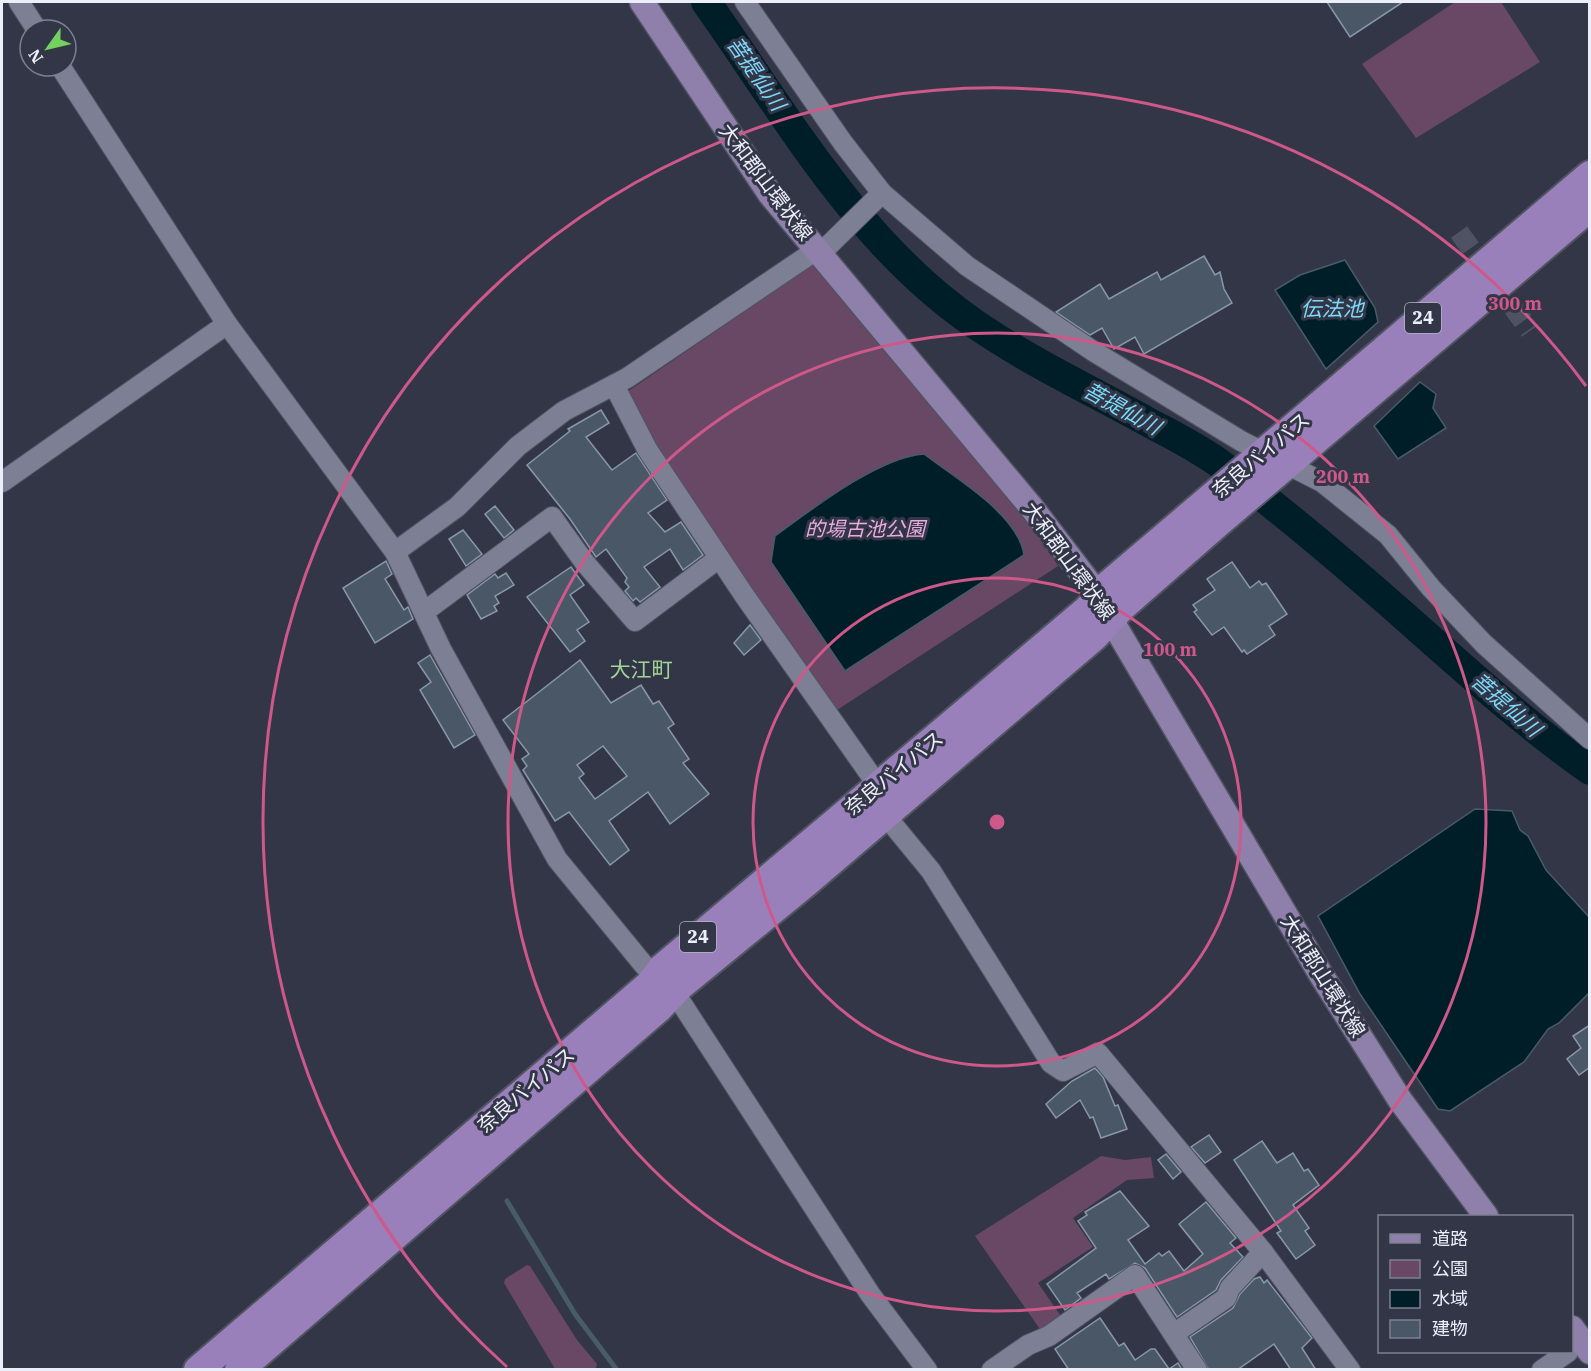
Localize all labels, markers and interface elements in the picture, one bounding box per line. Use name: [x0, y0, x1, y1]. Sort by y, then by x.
north arrow: [18, 18, 78, 78]
water label: 菩提仙川: [721, 31, 794, 117]
text: N: [24, 46, 47, 67]
street label: 大和郡山環状線: [713, 118, 819, 246]
text: 300 m: [1488, 292, 1543, 315]
water label: 伝法池: [1301, 294, 1365, 322]
road number: 24: [1405, 303, 1441, 333]
water label: 菩提仙川: [1079, 376, 1168, 442]
street label: 奈良バイパス: [1206, 406, 1315, 503]
text: 200 m: [1316, 465, 1371, 488]
street label: 大和郡山環状線: [1017, 496, 1121, 625]
park label: 的場古池公園: [805, 515, 928, 542]
text: 100 m: [1143, 638, 1198, 661]
district label: 大江町: [610, 655, 673, 683]
water label: 菩提仙川: [1466, 666, 1549, 744]
street label: 奈良バイパス: [839, 724, 949, 821]
centre of rings: [987, 812, 1007, 832]
street label: 大和郡山環状線: [1275, 909, 1372, 1042]
road number: 24: [680, 922, 716, 952]
street label: 奈良バイパス: [471, 1041, 580, 1138]
legend: [1378, 1215, 1573, 1353]
text: 道路: [1432, 1227, 1468, 1250]
text: 公園: [1432, 1257, 1468, 1280]
text: 水域: [1432, 1287, 1468, 1310]
text: 建物: [1432, 1317, 1468, 1340]

